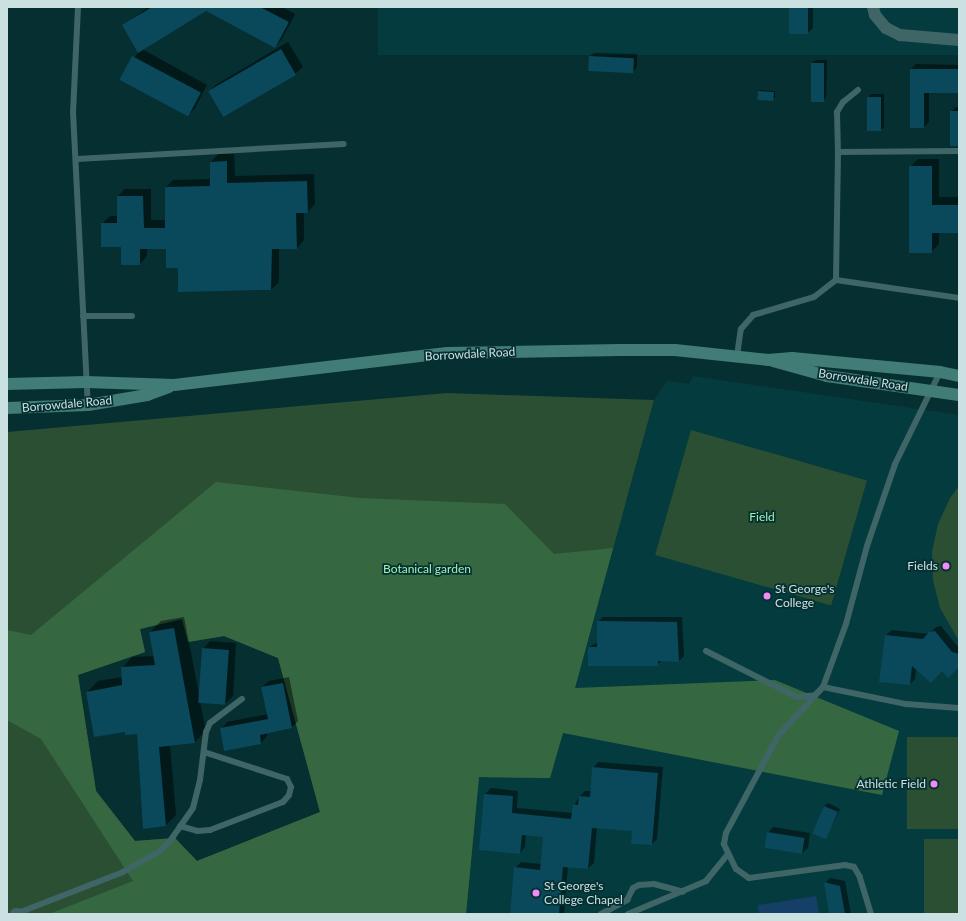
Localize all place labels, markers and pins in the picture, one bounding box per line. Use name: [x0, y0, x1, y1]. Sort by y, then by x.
place label: Fields: [907, 559, 938, 573]
marker: Fields: [941, 561, 951, 571]
place label: St George's College: [775, 582, 834, 610]
marker: St George's College: [762, 591, 772, 601]
place label: Athletic Field: [856, 777, 926, 791]
marker: Athletic Field: [929, 779, 939, 789]
place label: St George's College Chapel: [544, 879, 623, 907]
marker: St George's College Chapel: [531, 888, 541, 898]

